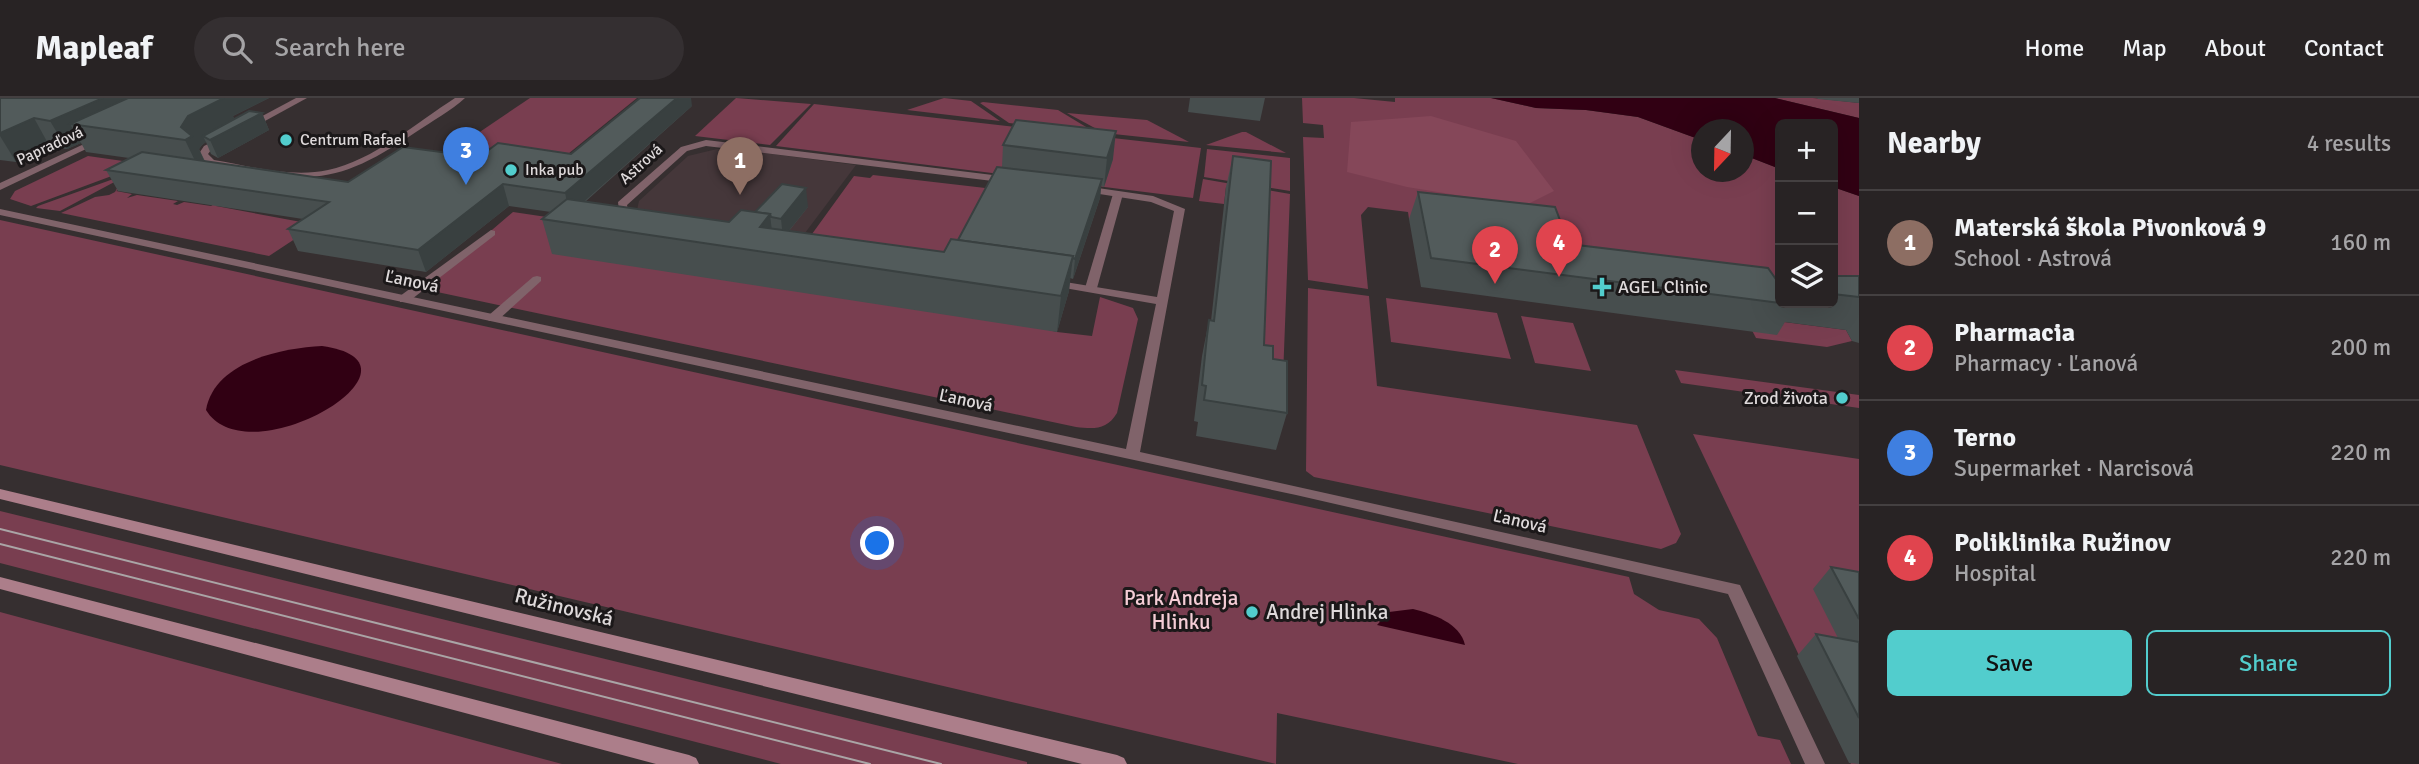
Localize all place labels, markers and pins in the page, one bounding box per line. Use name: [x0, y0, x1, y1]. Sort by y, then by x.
pin: 3: [443, 127, 489, 185]
place label: Centrum Rafael: [300, 130, 407, 150]
marker: Centrum Rafael: [278, 132, 294, 148]
pin: 1: [717, 137, 763, 195]
place label: Inka pub: [525, 160, 584, 180]
marker: Inka pub: [503, 162, 519, 178]
pin: 4: [1536, 219, 1582, 277]
pin: 2: [1472, 226, 1518, 284]
place label: AGEL Clinic: [1618, 276, 1708, 298]
marker: AGEL Clinic: [1592, 277, 1612, 297]
place label: Zrod života: [1744, 387, 1828, 409]
marker: Zrod života: [1834, 390, 1850, 406]
place label: Andrej Hlinka: [1266, 599, 1388, 625]
marker: Andrej Hlinka: [1244, 604, 1260, 620]

